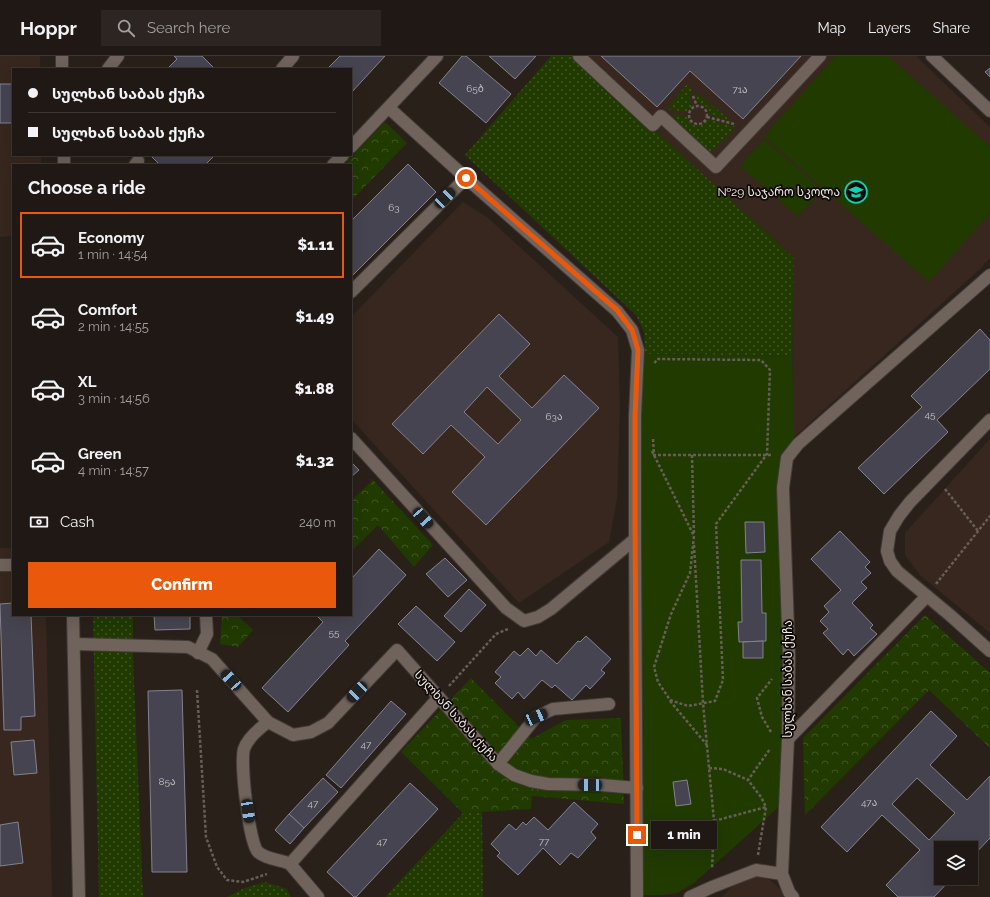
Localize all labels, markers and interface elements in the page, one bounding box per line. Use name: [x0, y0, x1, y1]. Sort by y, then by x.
search box: [101, 10, 381, 46]
text: Hoppr: [20, 17, 77, 39]
icon: search: [115, 17, 137, 39]
text: Search here: [147, 19, 230, 37]
text: Map: [818, 20, 846, 36]
text: Layers: [868, 20, 911, 36]
text: Share: [933, 20, 970, 36]
house number: 65ბ: [466, 83, 484, 94]
house number: 71ა: [732, 84, 748, 95]
text: სულხან საბას ქუჩა: [52, 85, 205, 103]
text: სულხან საბას ქუჩა: [52, 124, 205, 142]
route start: [457, 169, 475, 187]
text: Choose a ride: [28, 177, 146, 198]
school or university icon: №29 საჯარო სკოლა: [843, 179, 869, 205]
car: [432, 185, 458, 211]
place label: №29 საჯარო სკოლა: [717, 185, 840, 200]
house number: 63: [388, 202, 400, 213]
icon: car: [30, 227, 66, 263]
text: Economy: [78, 229, 145, 247]
text: $1.11: [297, 236, 334, 254]
text: 1 min · 14:54: [78, 247, 148, 262]
icon: car: [30, 299, 66, 335]
text: Comfort: [78, 301, 137, 319]
text: $1.49: [296, 308, 334, 326]
text: 2 min · 14:55: [78, 319, 149, 334]
icon: car: [30, 371, 66, 407]
text: XL: [78, 373, 96, 391]
text: $1.88: [295, 380, 334, 398]
text: 3 min · 14:56: [78, 391, 150, 406]
house number: 45: [925, 409, 936, 420]
house number: 63ა: [546, 411, 562, 422]
icon: car: [30, 443, 66, 479]
text: Green: [78, 445, 122, 463]
text: $1.32: [296, 452, 334, 470]
text: 4 min · 14:57: [78, 463, 149, 478]
car: [411, 505, 435, 531]
icon: cash: [28, 511, 50, 533]
text: Cash: [60, 513, 94, 531]
text: 240 m: [299, 515, 336, 530]
button: Confirm: [28, 562, 336, 608]
street label: სულხან საბას ქუჩა: [781, 620, 796, 738]
house number: 55: [329, 627, 340, 638]
car: [219, 667, 243, 693]
street label: სულხან საბას ქუჩა: [411, 668, 501, 765]
car: [344, 679, 370, 705]
car: [523, 707, 549, 727]
house number: 47: [361, 739, 372, 750]
house number: 85ა: [159, 776, 175, 787]
car: [578, 779, 602, 791]
house number: 47ა: [861, 797, 877, 808]
car: [240, 798, 256, 824]
house number: 47: [308, 798, 319, 809]
callout: 1 min: [651, 821, 717, 849]
route end: [628, 826, 646, 844]
text: 1 min: [667, 827, 701, 842]
house number: 47: [377, 836, 388, 847]
house number: 77: [539, 836, 550, 847]
map controls: [934, 841, 978, 885]
button: layers: [934, 841, 978, 885]

